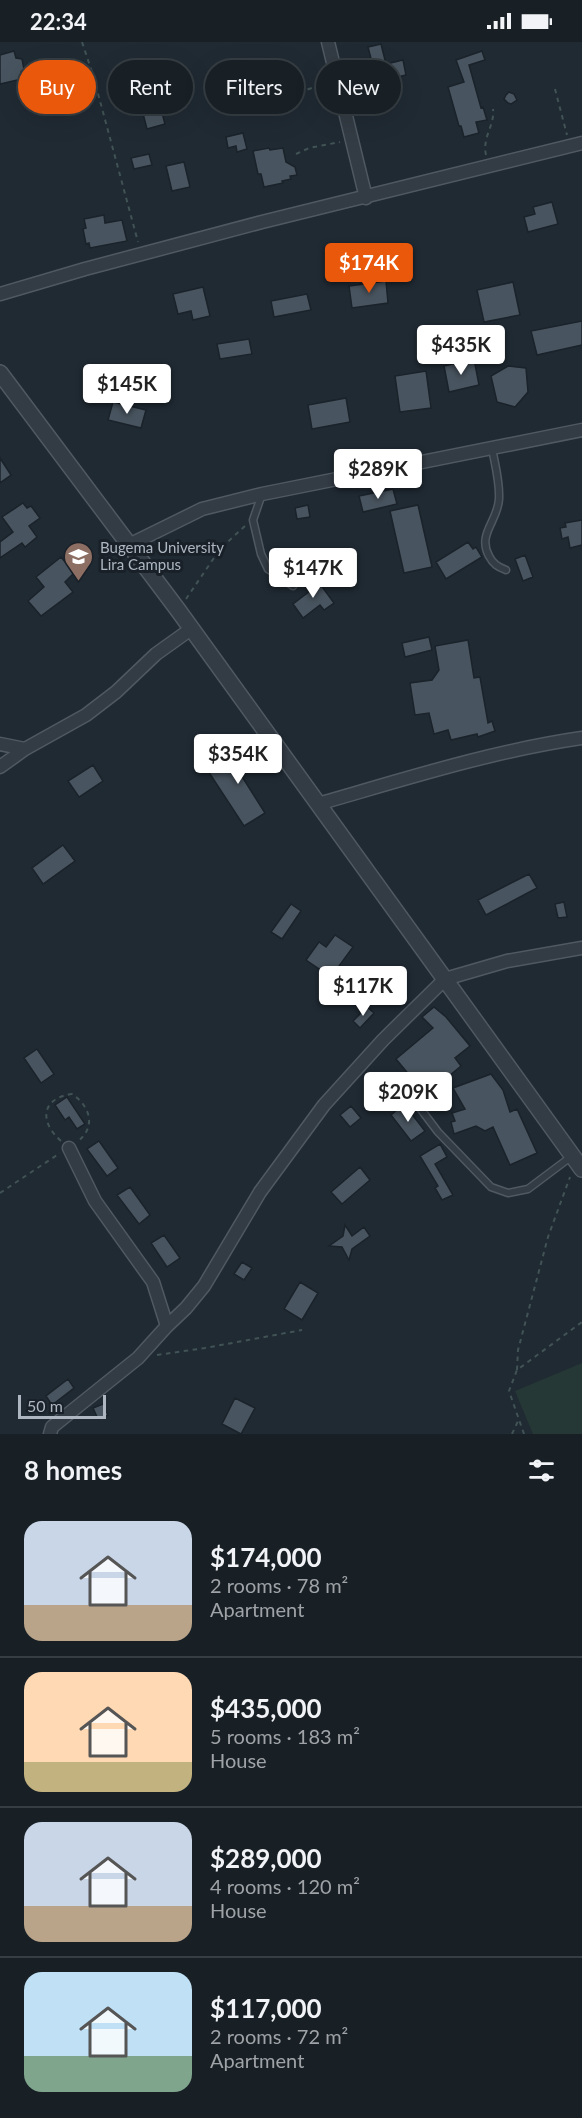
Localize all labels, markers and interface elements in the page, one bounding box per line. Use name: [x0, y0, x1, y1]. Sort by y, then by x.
text: 22:34: [30, 8, 87, 35]
chip: Buy: [18, 60, 96, 114]
chip: Rent: [108, 60, 193, 114]
chip: Filters: [205, 60, 304, 114]
chip: New: [316, 60, 401, 114]
pin: $174K: [327, 243, 411, 294]
text: $174K: [339, 250, 399, 274]
pin: $435K: [419, 325, 503, 376]
text: $435K: [431, 332, 491, 356]
pin: $145K: [85, 364, 169, 415]
text: $145K: [97, 371, 157, 395]
pin: $289K: [336, 449, 420, 500]
text: $289K: [348, 456, 408, 480]
place label: Bugema University Lira Campus: [100, 538, 224, 573]
school or university icon: Bugema University Lira Campus: [63, 540, 95, 582]
pin: $147K: [271, 548, 355, 599]
text: $147K: [283, 555, 343, 579]
pin: $354K: [196, 734, 280, 785]
text: $354K: [208, 741, 268, 765]
pin: $117K: [321, 966, 405, 1017]
text: $117K: [333, 973, 393, 997]
pin: $209K: [366, 1072, 450, 1123]
text: $209K: [378, 1079, 438, 1103]
scale bar: [18, 1392, 106, 1420]
text: 50 m: [27, 1396, 63, 1415]
text: 8 homes: [24, 1454, 122, 1486]
icon: filters: [525, 1454, 558, 1487]
text: $174,000: [210, 1541, 322, 1573]
icon: home: [72, 1545, 144, 1617]
text: 2 rooms · 78 m²: [210, 1573, 348, 1597]
text: Apartment: [210, 1597, 304, 1621]
text: $435,000: [210, 1692, 322, 1724]
icon: home: [72, 1696, 144, 1768]
text: 5 rooms · 183 m²: [210, 1724, 360, 1748]
text: House: [210, 1748, 267, 1772]
text: $289,000: [210, 1842, 322, 1874]
icon: home: [72, 1846, 144, 1918]
text: 4 rooms · 120 m²: [210, 1874, 360, 1898]
text: House: [210, 1898, 267, 1922]
text: $117,000: [210, 1992, 322, 2024]
icon: home: [72, 1996, 144, 2068]
text: 2 rooms · 72 m²: [210, 2024, 348, 2048]
text: Apartment: [210, 2048, 304, 2072]

